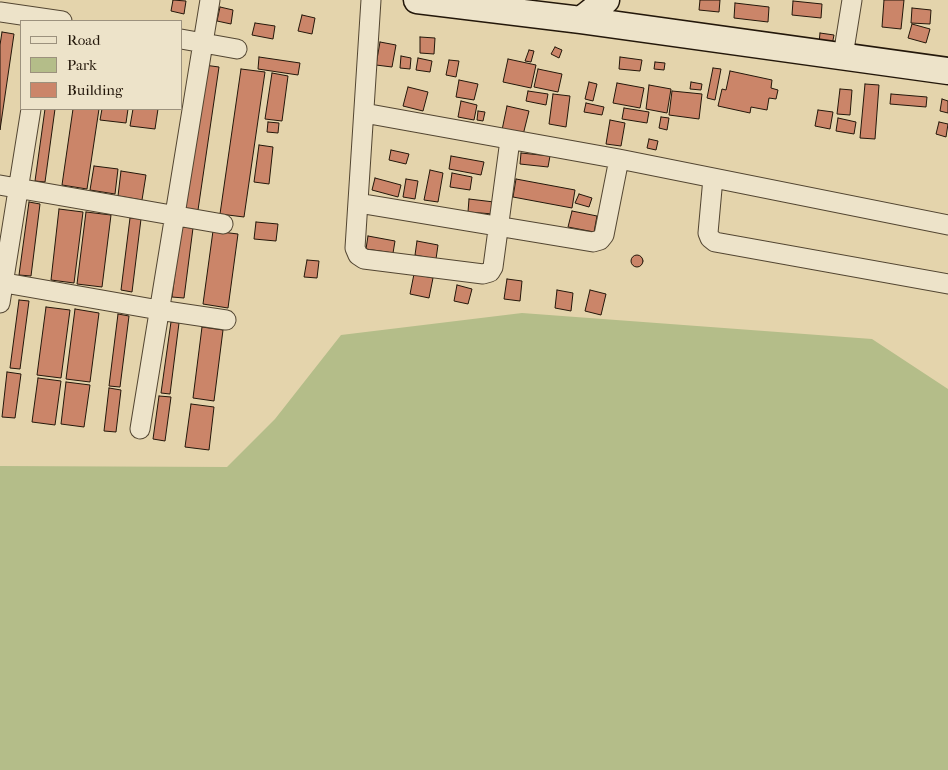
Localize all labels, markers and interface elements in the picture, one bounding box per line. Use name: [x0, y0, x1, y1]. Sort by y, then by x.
legend: [20, 20, 182, 110]
text: Road: [67, 31, 100, 49]
text: Park: [67, 56, 97, 74]
text: Building: [67, 81, 123, 99]

